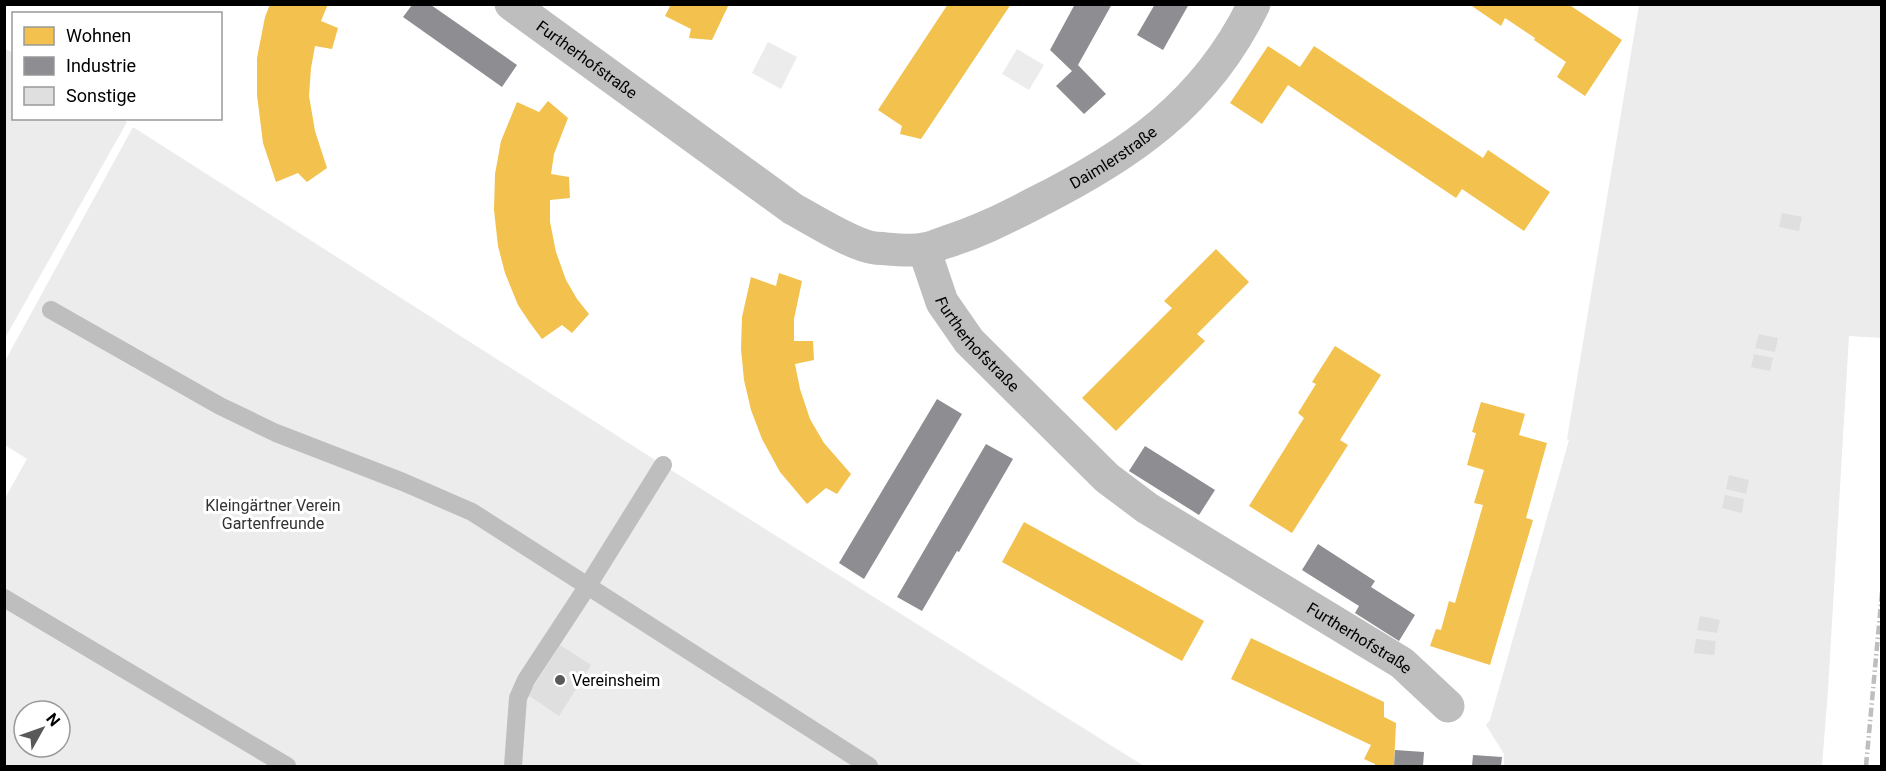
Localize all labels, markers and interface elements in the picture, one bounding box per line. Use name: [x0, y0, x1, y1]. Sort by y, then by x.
legend: [12, 12, 222, 120]
street label: Furtherhofstraße: [533, 16, 641, 102]
text: Wohnen: [66, 25, 131, 46]
text: Industrie: [66, 55, 136, 76]
text: Sonstige: [66, 85, 136, 106]
street label: Daimlerstraße: [1066, 122, 1160, 193]
street label: Furtherhofstraße: [931, 294, 1024, 395]
park label: Kleingärtner Verein Gartenfreunde: [205, 496, 341, 533]
street label: Furtherhofstraße: [1304, 598, 1416, 677]
place label: Vereinsheim: [572, 671, 660, 690]
marker: Vereinsheim: [553, 673, 567, 687]
north arrow: [12, 699, 72, 759]
text: N: [42, 709, 64, 730]

